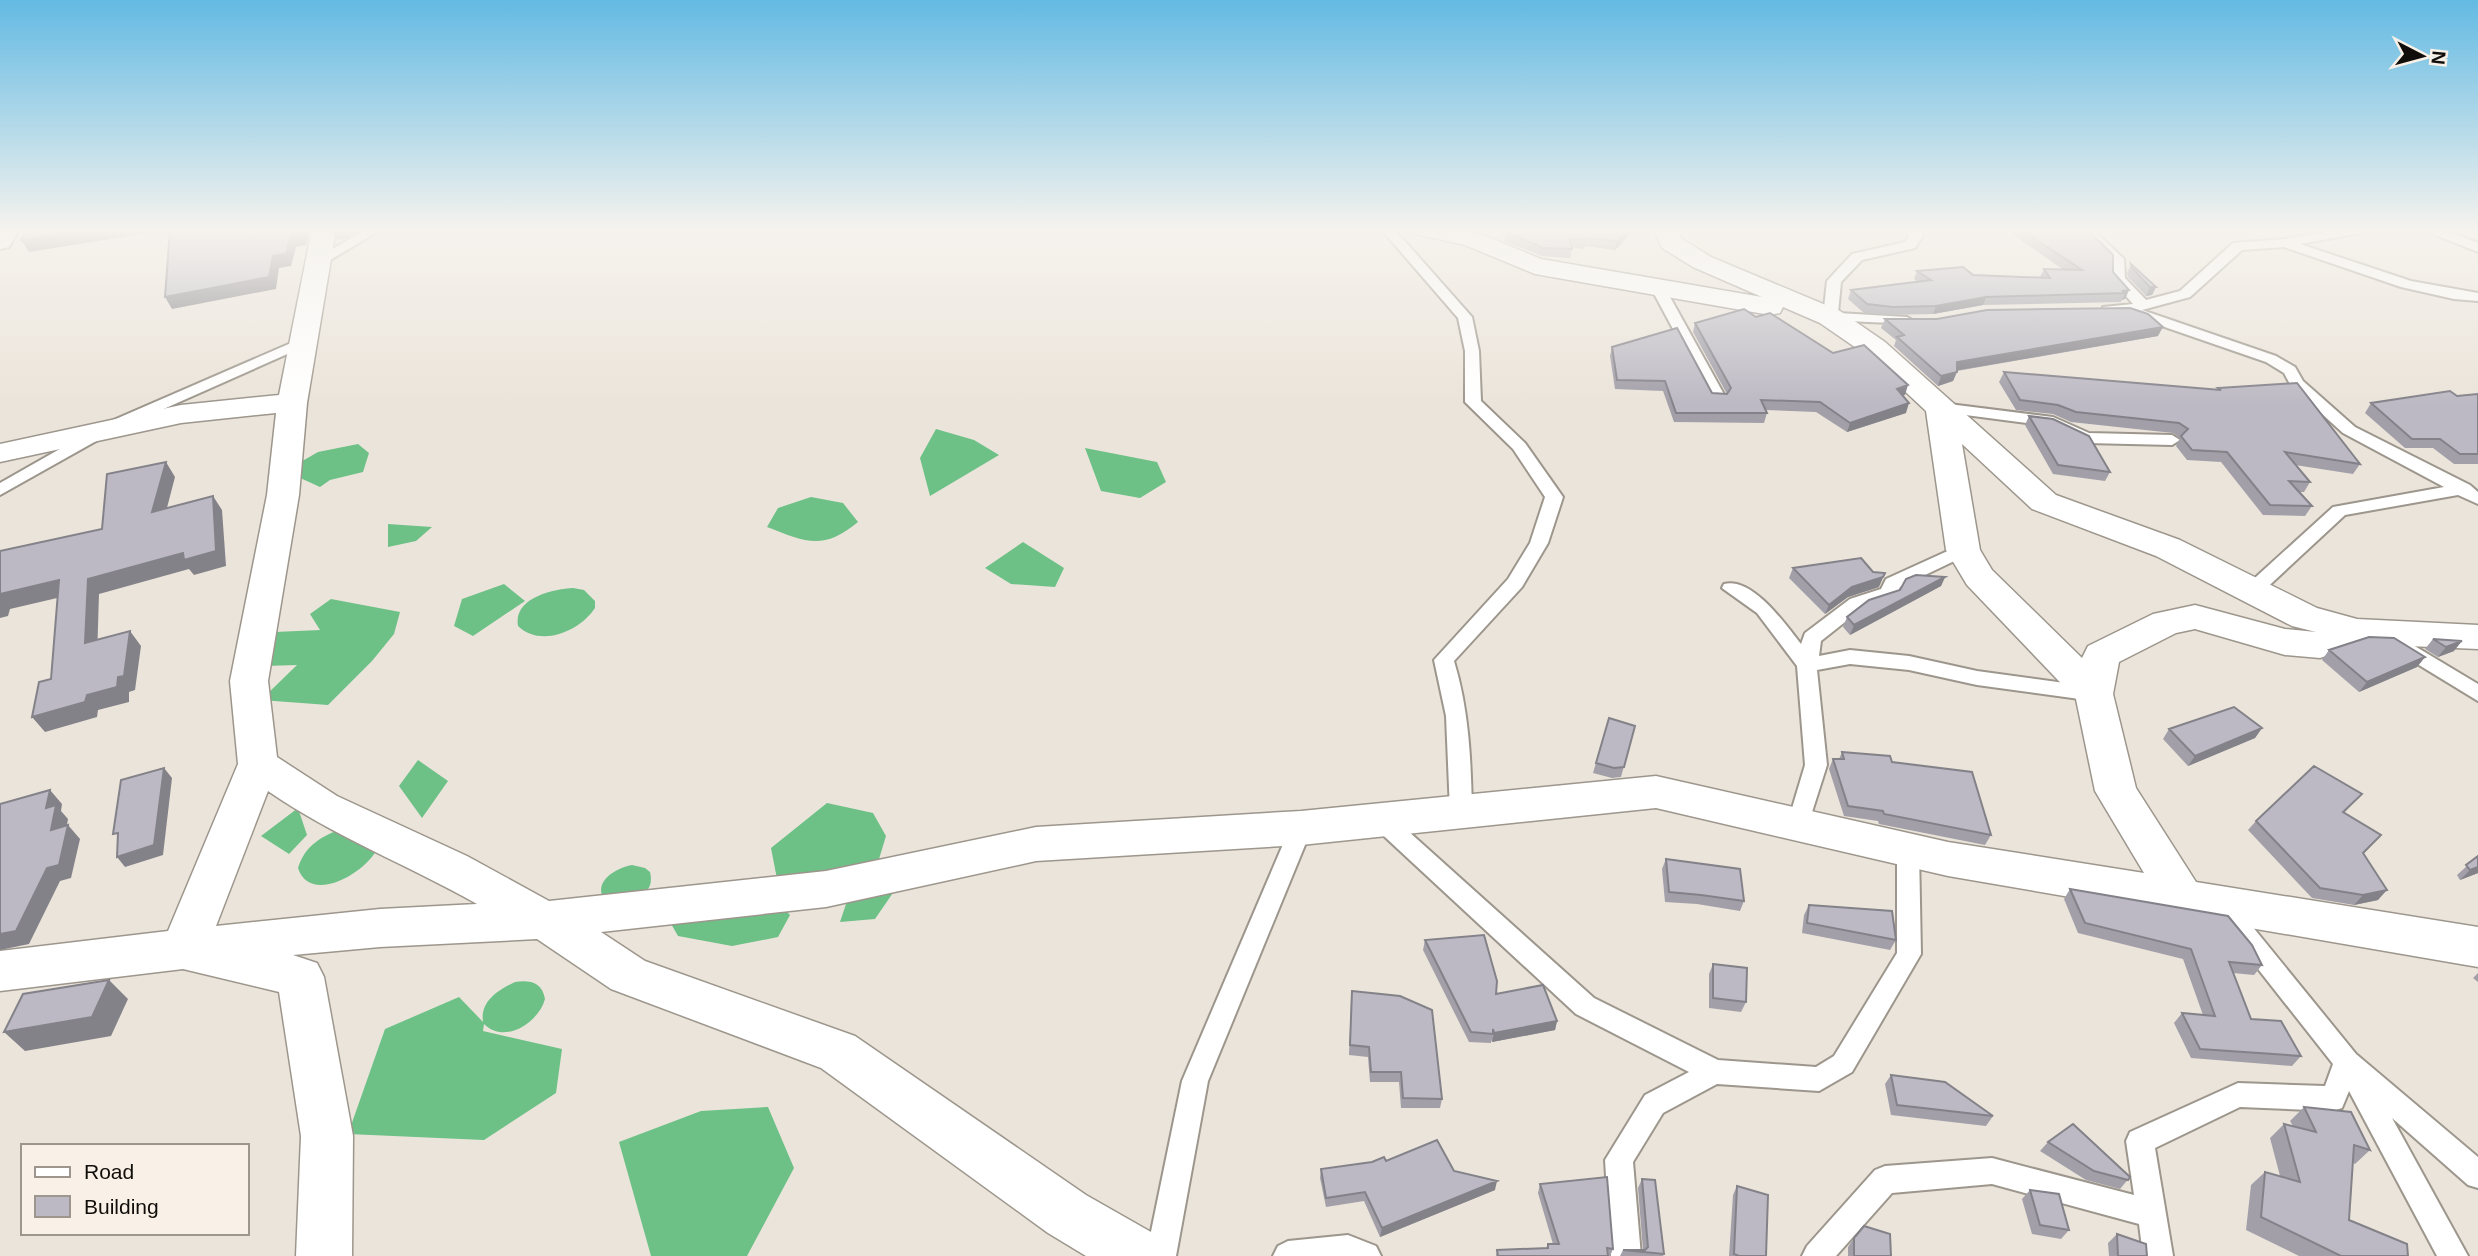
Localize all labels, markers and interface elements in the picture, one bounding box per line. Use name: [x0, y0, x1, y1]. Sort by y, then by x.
north arrow: [2387, 21, 2457, 91]
text: N: [2427, 50, 2450, 66]
legend: [21, 1144, 248, 1235]
text: Road: [84, 1160, 134, 1183]
text: Building: [84, 1195, 159, 1218]

